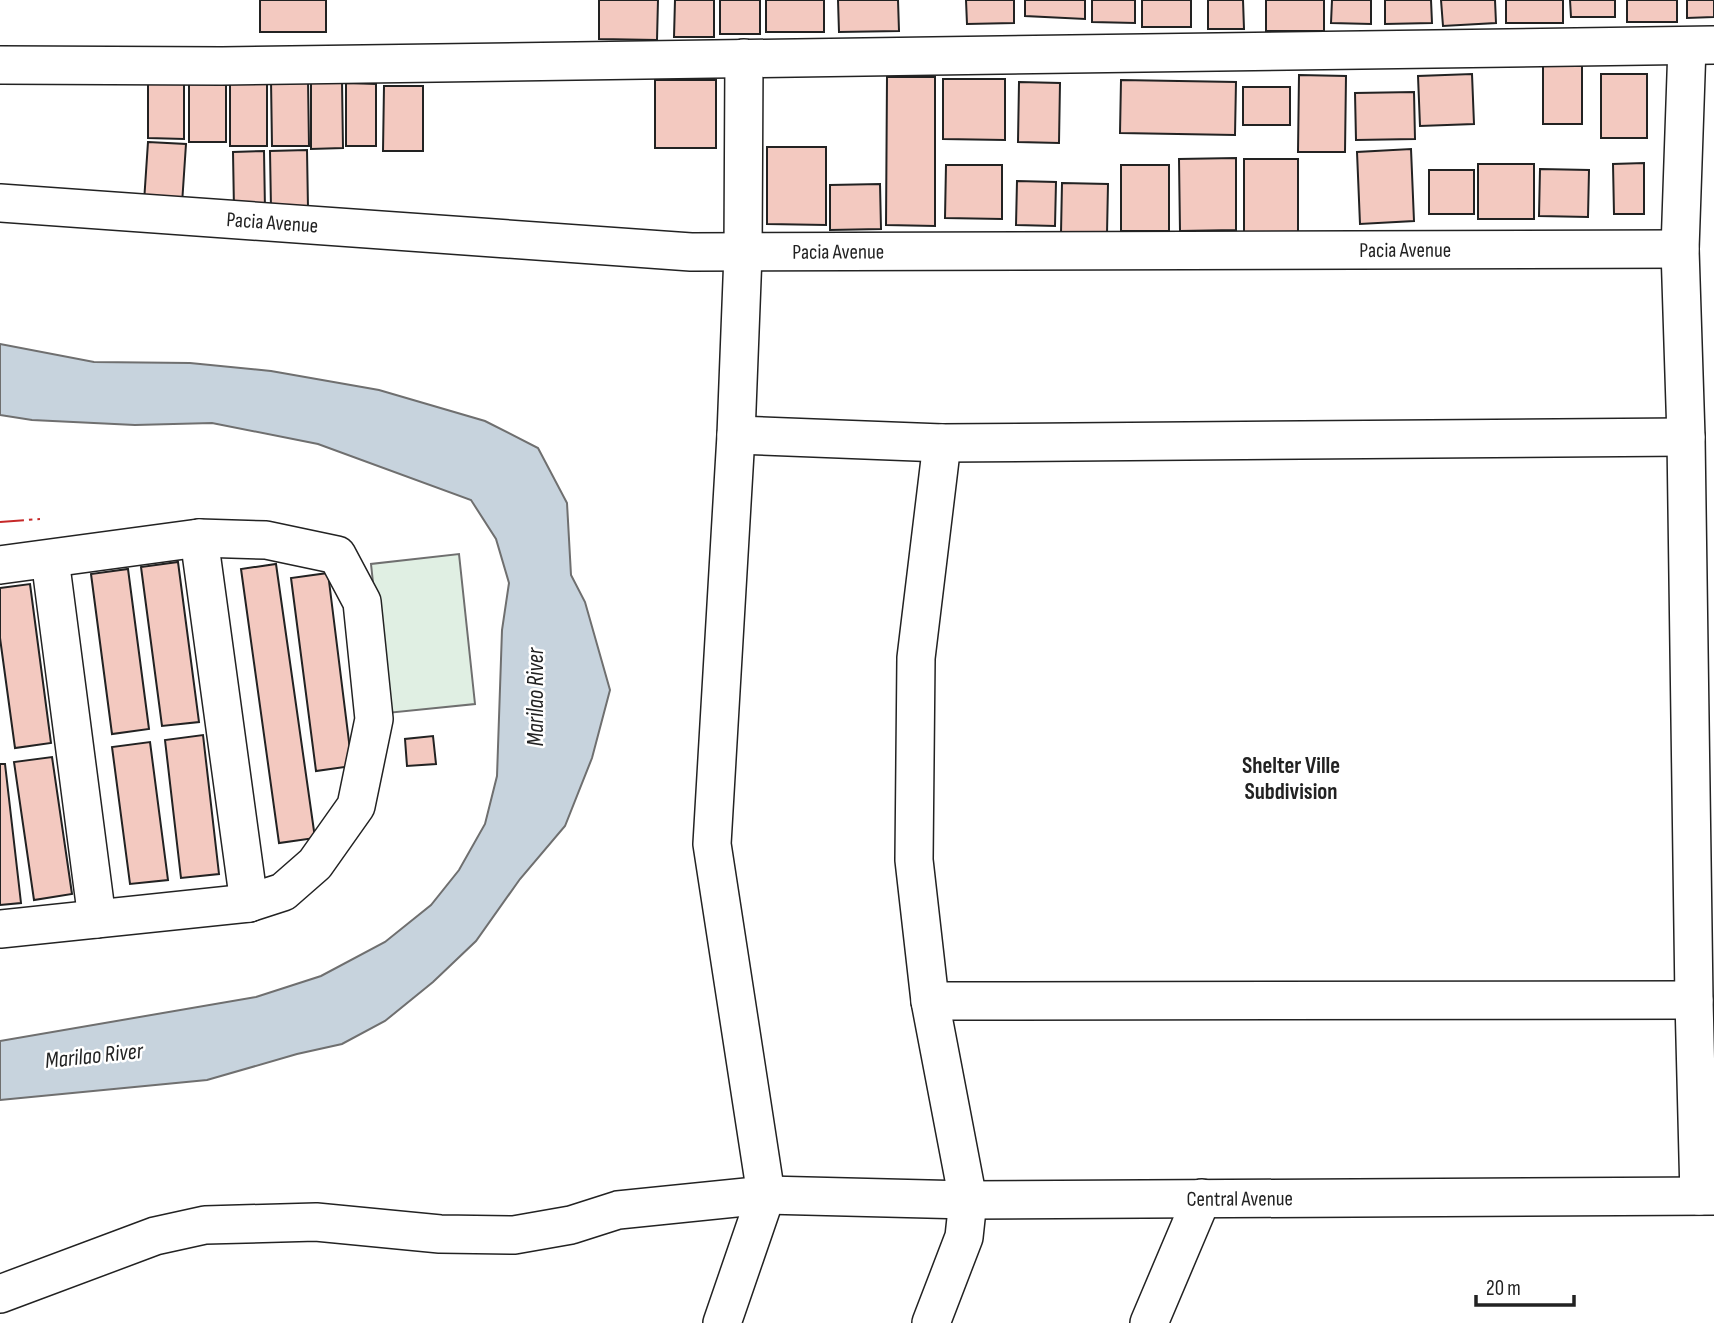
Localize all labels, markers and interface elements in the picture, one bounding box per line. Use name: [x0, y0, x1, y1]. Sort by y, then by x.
street label: Pacia Avenue: [226, 207, 319, 238]
street label: Pacia Avenue: [1359, 237, 1451, 262]
street label: Pacia Avenue: [792, 239, 884, 264]
water label: Marilao River: [522, 646, 550, 746]
district label: Shelter Ville Subdivision: [1242, 752, 1340, 806]
water label: Marilao River: [44, 1037, 146, 1075]
street label: Central Avenue: [1186, 1186, 1293, 1211]
scale bar: [1476, 1264, 1574, 1308]
text: 20 m: [1486, 1276, 1521, 1301]

